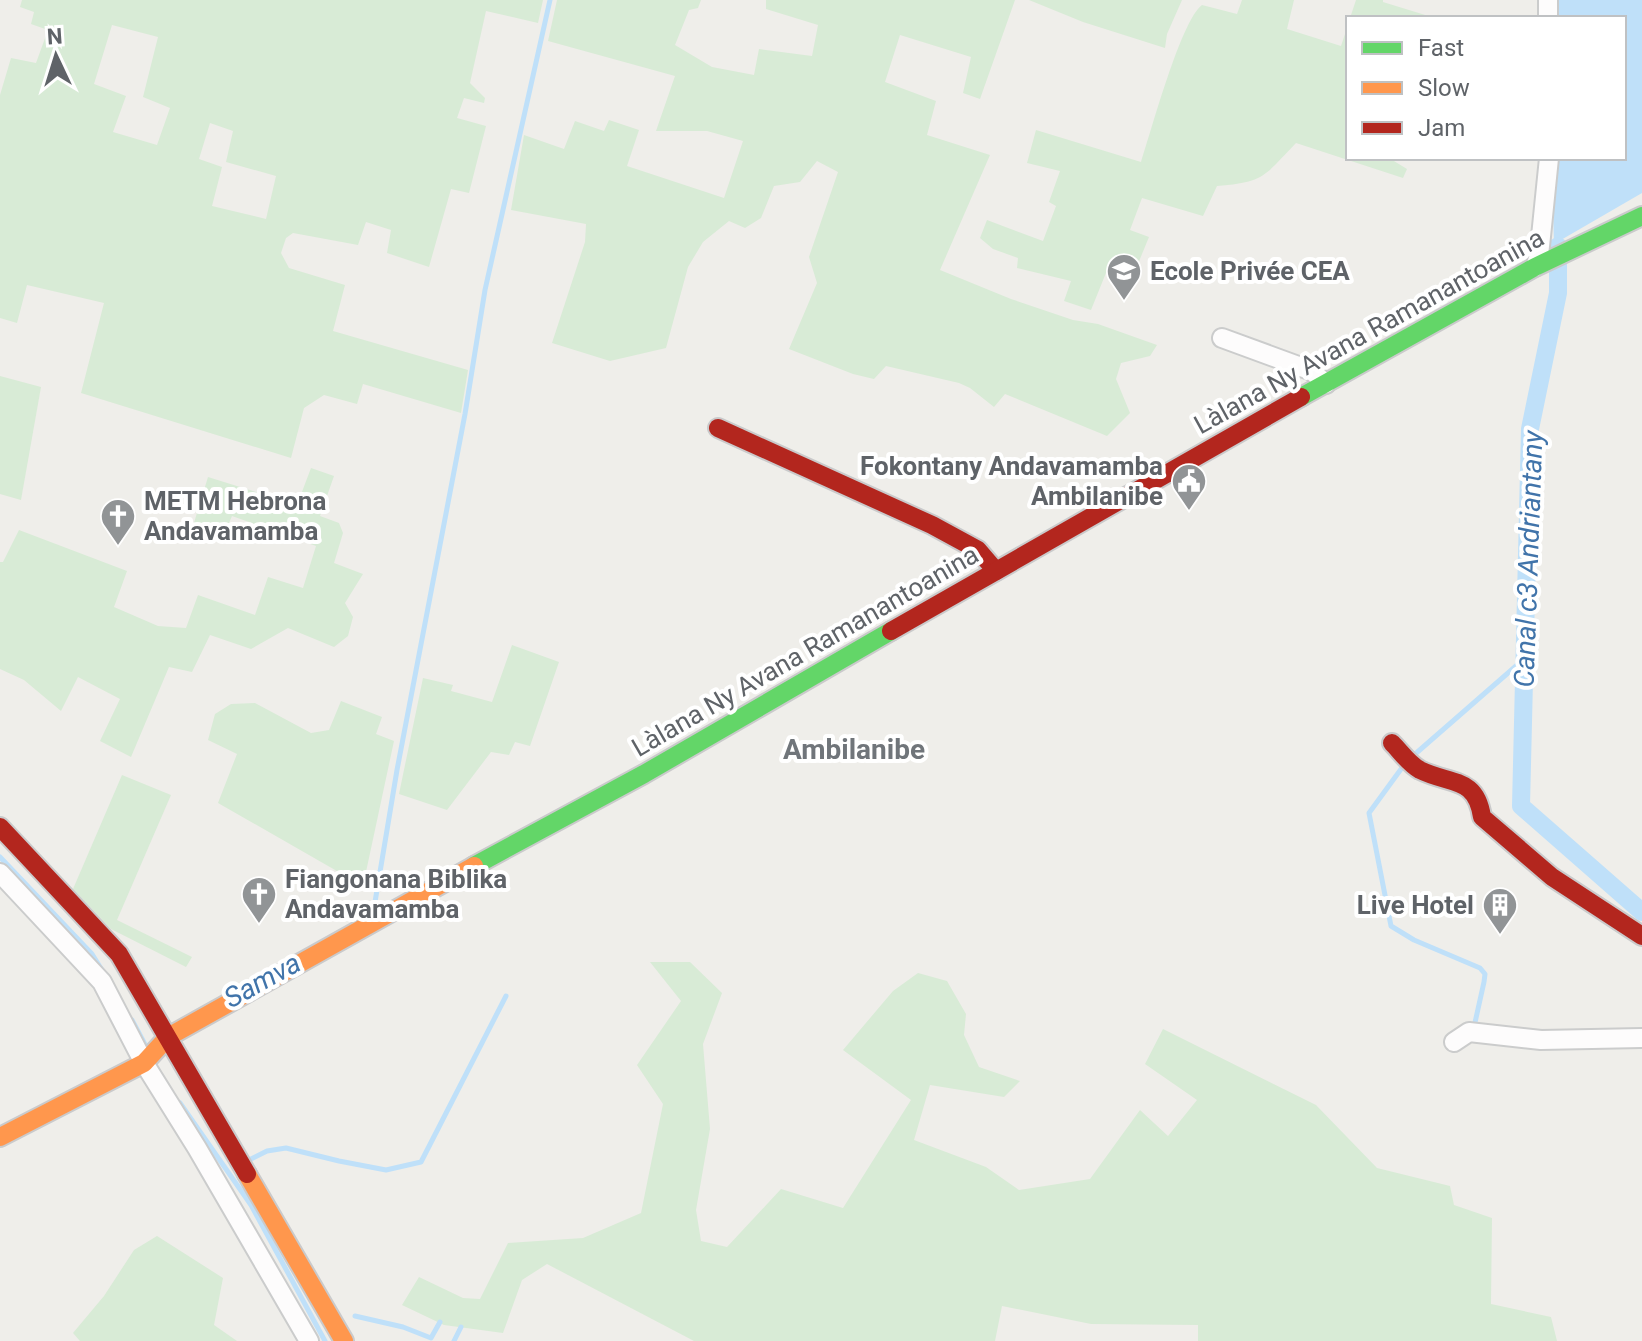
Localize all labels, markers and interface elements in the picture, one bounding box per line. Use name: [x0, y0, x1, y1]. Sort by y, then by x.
north arrow: [16, 16, 96, 96]
legend: [1346, 16, 1626, 160]
text: N: [46, 24, 63, 50]
text: Fast: [1418, 34, 1464, 62]
text: Slow: [1418, 74, 1470, 102]
text: Jam: [1418, 114, 1465, 142]
street label: Làlana Ny Avana Ramanantoanina: [1189, 222, 1549, 440]
school or university icon: Ecole Privée CEA: [1105, 252, 1143, 302]
place label: Ecole Privée CEA: [1150, 256, 1350, 286]
water label: Canal c3 Andriantany: [1508, 429, 1550, 688]
place label: Fokontany Andavamamba Ambilanibe: [860, 451, 1163, 511]
public building icon: Fokontany Andavamamba Ambilanibe: [1170, 462, 1208, 512]
place label: METM Hebrona Andavamamba: [144, 486, 326, 546]
church icon: METM Hebrona Andavamamba: [99, 497, 137, 547]
street label: Làlana Ny Avana Ramanantoanina: [626, 539, 984, 763]
district label: Ambilanibe: [783, 733, 925, 766]
place label: Fiangonana Biblika Andavamamba: [285, 864, 507, 924]
church icon: Fiangonana Biblika Andavamamba: [240, 875, 278, 925]
building icon: Live Hotel: [1481, 886, 1519, 936]
place label: Live Hotel: [1357, 890, 1474, 920]
water label: Samva: [218, 946, 306, 1015]

